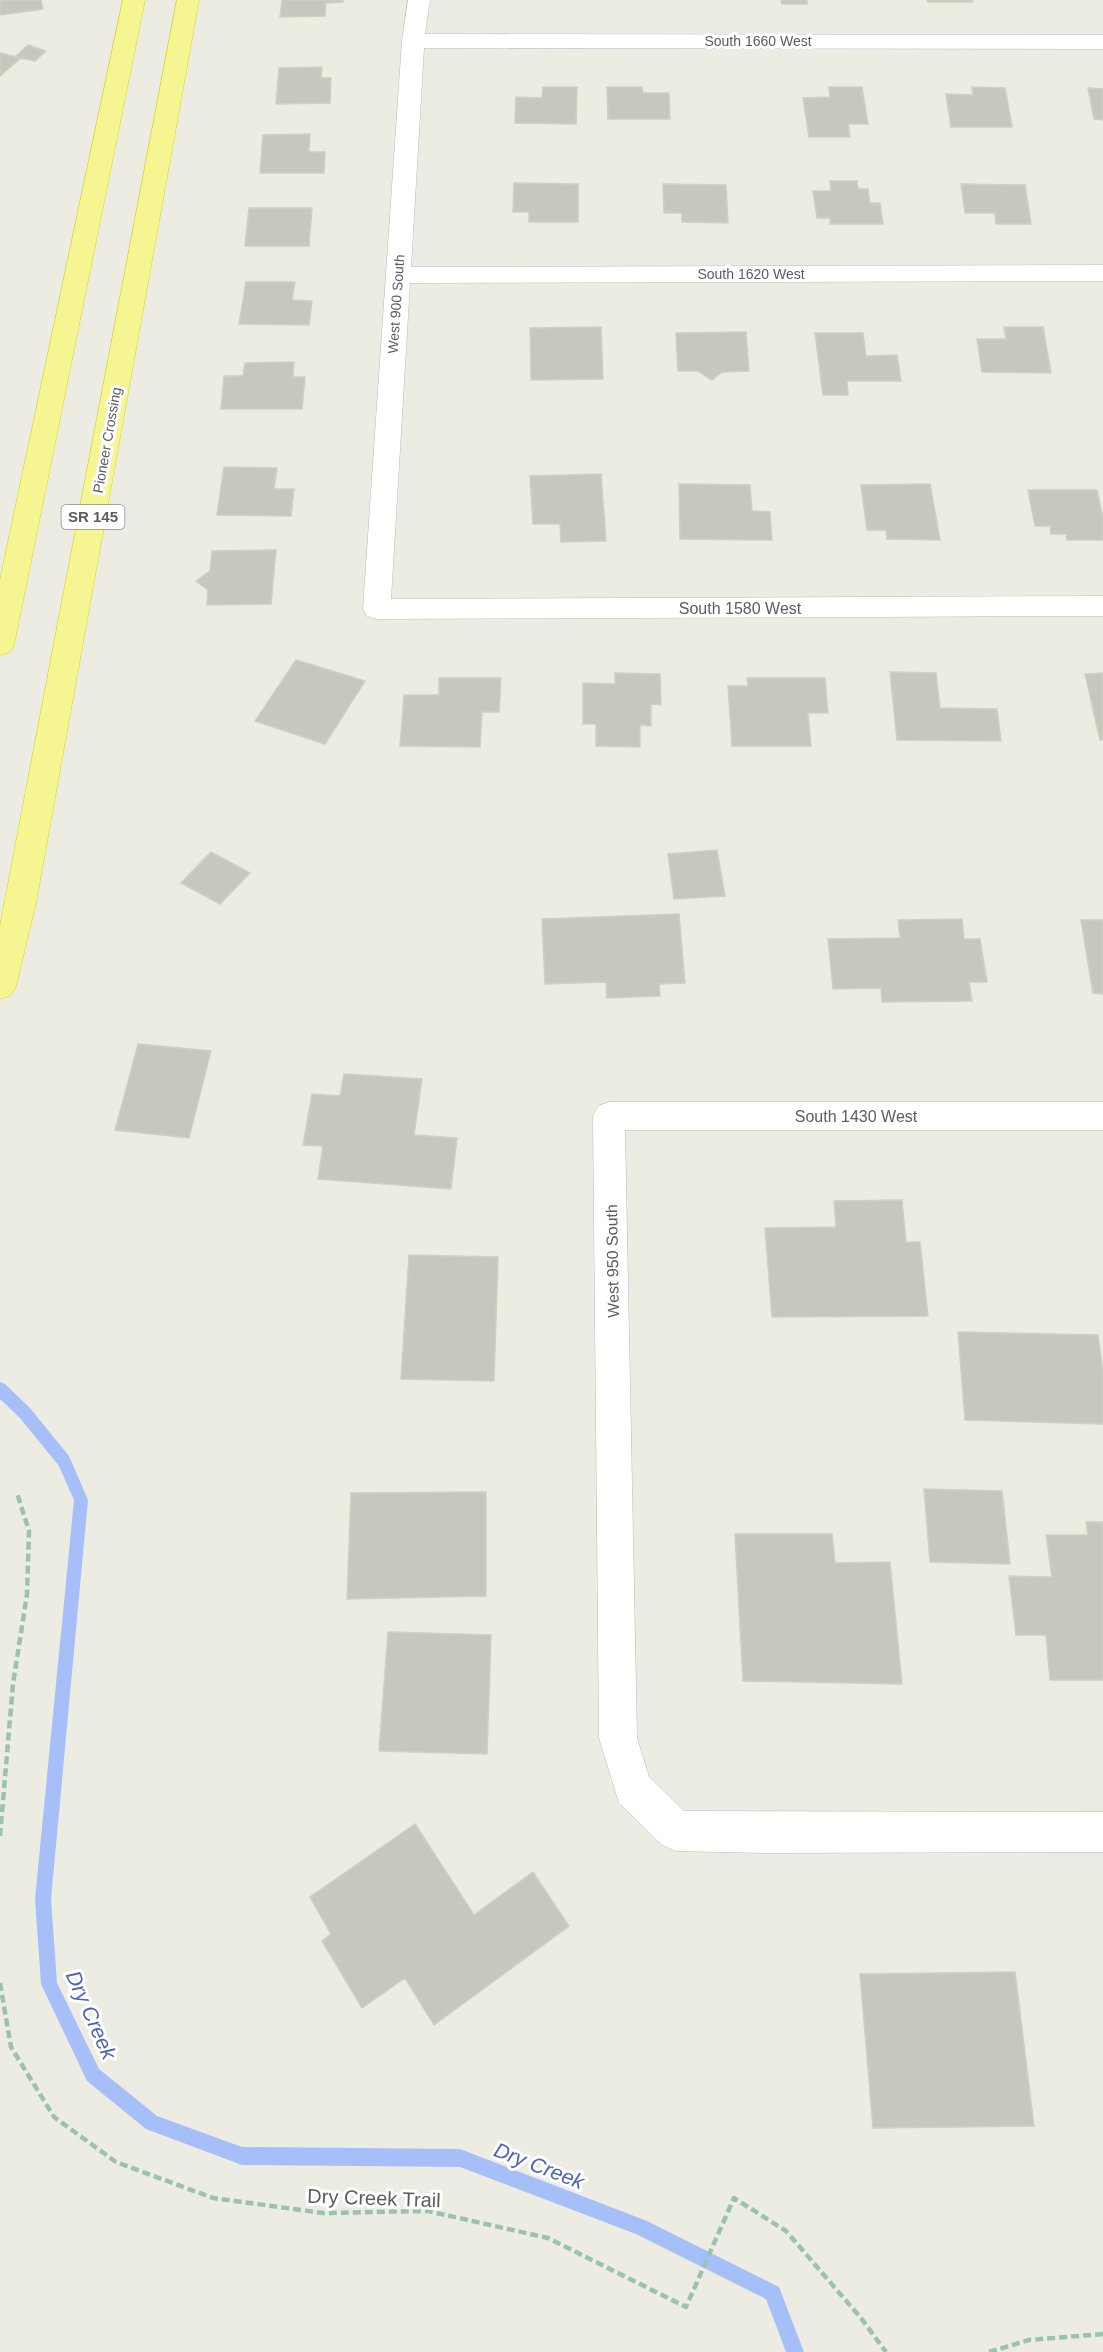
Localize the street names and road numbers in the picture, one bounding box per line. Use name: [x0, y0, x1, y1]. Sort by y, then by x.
street label: South 1660 West: [704, 33, 812, 49]
street label: West 900 South: [385, 254, 407, 354]
street label: South 1620 West: [697, 266, 805, 282]
street label: Pioneer Crossing: [90, 386, 124, 494]
road number: SR 145: [62, 505, 124, 529]
street label: South 1580 West: [679, 600, 802, 617]
street label: South 1430 West: [795, 1108, 918, 1125]
street label: West 950 South: [603, 1204, 622, 1318]
street label: Dry Creek Trail: [307, 2185, 441, 2211]

